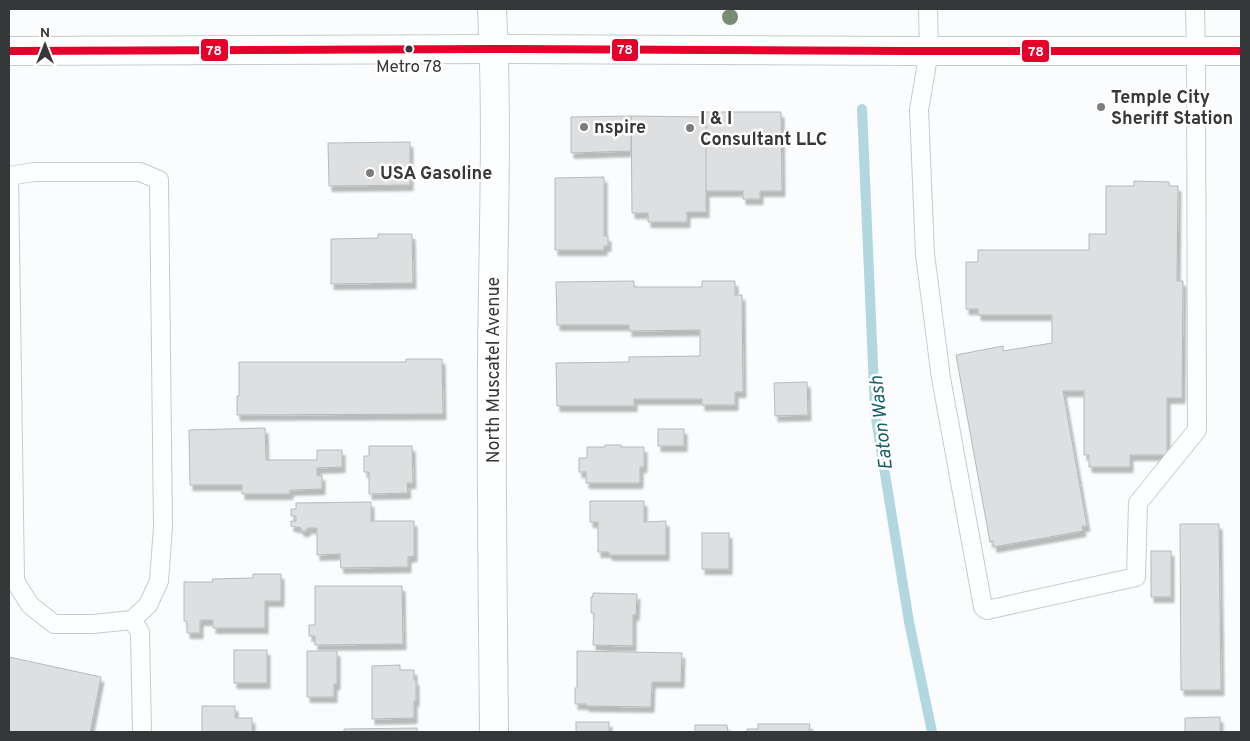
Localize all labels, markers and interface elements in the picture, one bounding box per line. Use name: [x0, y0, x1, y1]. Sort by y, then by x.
north arrow: [20, 20, 70, 70]
text: N: [40, 25, 50, 42]
line badge: 78: [200, 38, 229, 62]
line badge: 78: [611, 38, 639, 62]
line badge: 78: [1021, 39, 1050, 63]
text: 78: [617, 42, 633, 59]
text: 78: [206, 43, 222, 60]
marker: Metro 78: [404, 44, 414, 54]
text: 78: [1028, 44, 1044, 61]
place label: Metro 78: [376, 57, 442, 79]
place label: Temple City Sheriff Station: [1111, 87, 1233, 131]
marker: Temple City Sheriff Station: [1095, 101, 1107, 113]
place label: I & I Consultant LLC: [700, 108, 827, 152]
place label: nspire: [594, 117, 646, 140]
marker: nspire: [578, 121, 590, 133]
marker: I & I Consultant LLC: [684, 122, 696, 134]
place label: USA Gasoline: [380, 163, 492, 186]
marker: USA Gasoline: [364, 167, 376, 179]
street label: North Muscatel Avenue: [483, 277, 506, 463]
water label: Eaton Wash: [865, 374, 899, 471]

